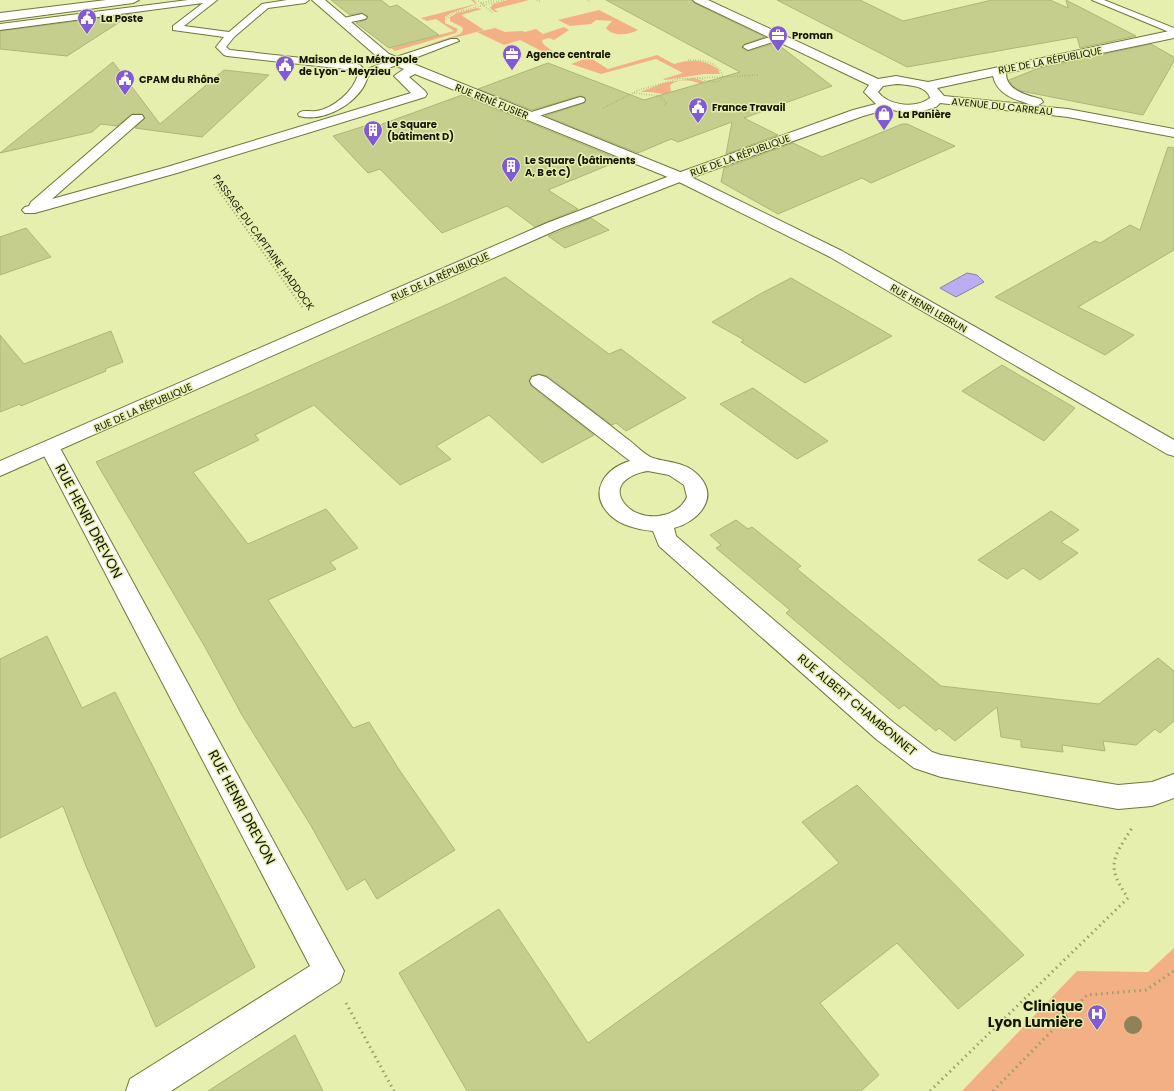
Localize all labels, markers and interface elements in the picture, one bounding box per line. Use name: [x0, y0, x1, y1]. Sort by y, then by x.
public building icon: La Poste: [76, 7, 98, 35]
place label: La Poste: [101, 11, 143, 26]
office icon: Proman: [767, 24, 789, 52]
place label: Proman: [792, 28, 833, 43]
office icon: Agence centrale: [501, 43, 523, 71]
street label: RUE DE LA RÉPUBLIQUE: [997, 43, 1103, 78]
place label: Agence centrale: [526, 47, 611, 62]
place label: Maison de la Métropole de Lyon - Meyzieu: [299, 52, 418, 79]
public building icon: Maison de la Métropole de Lyon - Meyzieu: [274, 54, 296, 82]
public building icon: CPAM du Rhône: [114, 68, 136, 96]
place label: CPAM du Rhône: [139, 72, 220, 87]
street label: RUE RENÉ FUSIER: [453, 80, 531, 123]
street label: AVENUE DU CARREAU: [950, 94, 1053, 119]
public building icon: France Travail: [687, 96, 709, 124]
place label: France Travail: [712, 100, 786, 115]
shop icon: La Panière: [873, 103, 895, 131]
place label: La Panière: [898, 107, 951, 122]
place label: Le Square (bâtiment D): [387, 117, 454, 144]
building icon: Le Square (bâtiment D): [362, 119, 384, 147]
street label: RUE DE LA RÉPUBLIQUE: [688, 130, 792, 181]
place label: Le Square (bâtiments A, B et C): [525, 153, 636, 180]
building icon: Le Square (bâtiments A, B et C): [500, 155, 522, 183]
street label: PASSAGE DU CAPITAINE HADDOCK: [209, 171, 318, 313]
street label: RUE DE LA RÉPUBLIQUE: [389, 248, 492, 305]
street label: RUE HENRI LEBRUN: [888, 280, 970, 337]
street label: RUE DE LA RÉPUBLIQUE: [92, 379, 195, 436]
street label: RUE HENRI DREVON: [50, 460, 128, 582]
street label: RUE ALBERT CHAMBONNET: [794, 650, 921, 760]
street label: RUE HENRI DREVON: [203, 746, 281, 868]
place label: Clinique Lyon Lumière: [988, 996, 1083, 1032]
hospital icon: Clinique Lyon Lumière: [1086, 1003, 1108, 1031]

